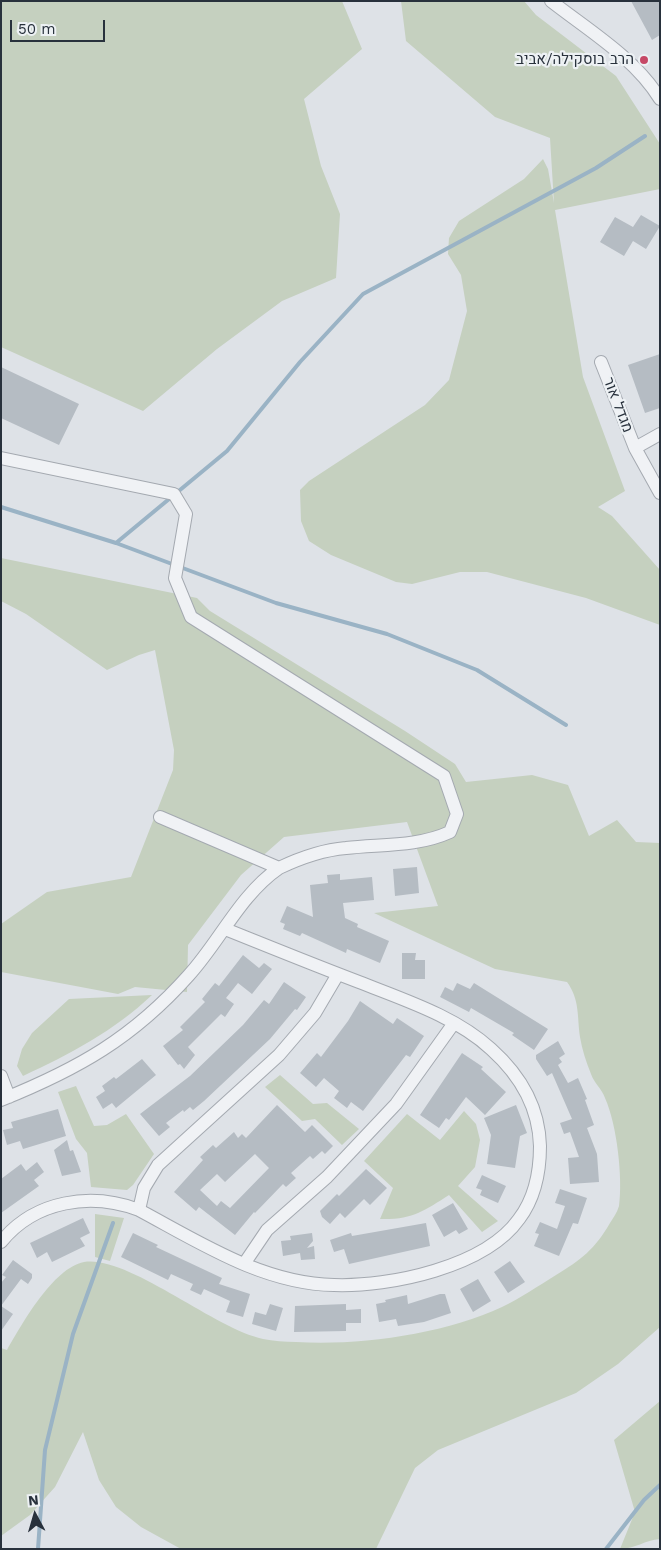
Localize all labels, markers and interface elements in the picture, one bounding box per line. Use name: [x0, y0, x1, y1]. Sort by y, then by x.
scale bar: [12, 10, 108, 42]
text: 50 m: [18, 20, 55, 38]
place label: הרב בוסקילה/אביב: [516, 51, 634, 69]
marker: הרב בוסקילה/אביב: [638, 54, 650, 66]
street label: מגדל אור: [599, 375, 637, 435]
north arrow: [10, 1490, 60, 1540]
text: N: [27, 1492, 39, 1509]

